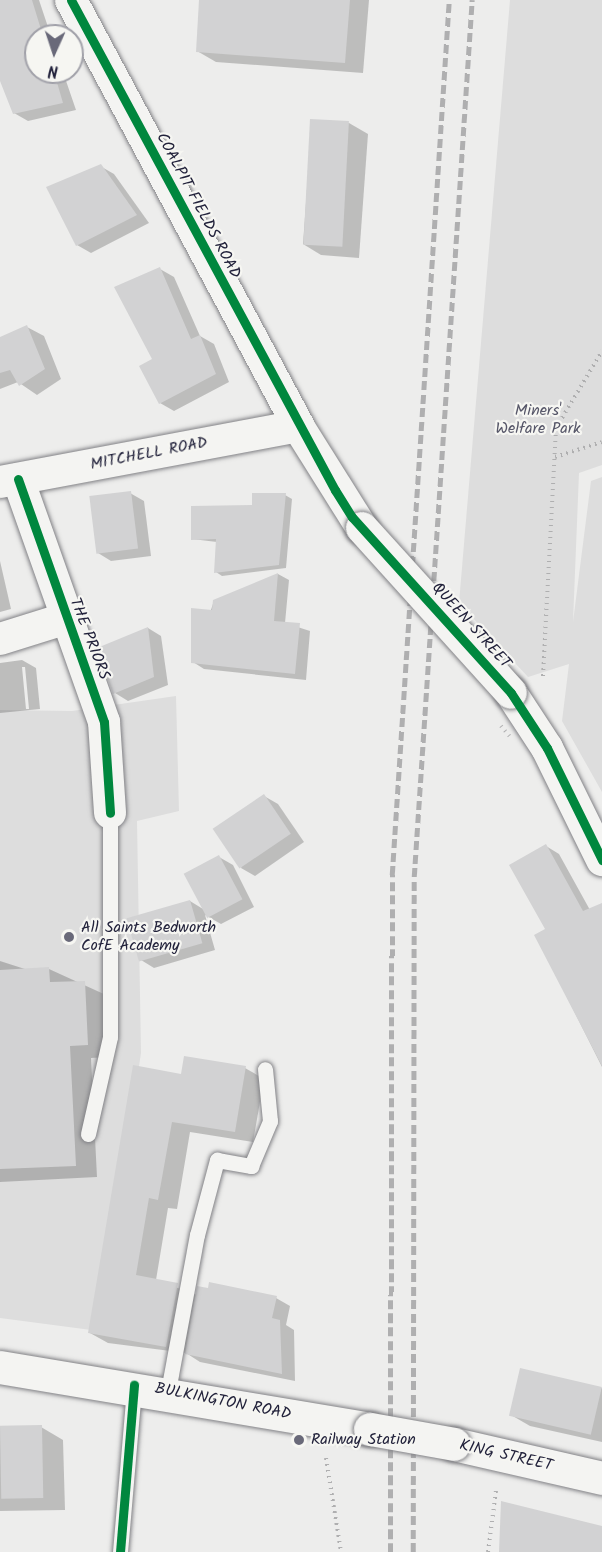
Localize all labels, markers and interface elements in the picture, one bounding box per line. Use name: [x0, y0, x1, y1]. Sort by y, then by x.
north arrow: [24, 24, 84, 84]
text: N: [47, 58, 59, 83]
street label: COALPIT FIELDS ROAD: [151, 130, 245, 282]
park label: Miners' Welfare Park: [495, 401, 581, 439]
street label: MITCHELL ROAD: [89, 433, 209, 475]
street label: QUEEN STREET: [427, 579, 515, 673]
street label: THE PRIORS: [65, 596, 113, 682]
place label: All Saints Bedworth CofE Academy: [81, 918, 216, 956]
marker: All Saints Bedworth CofE Academy: [62, 930, 76, 944]
street label: BULKINGTON ROAD: [153, 1379, 293, 1425]
place label: Railway Station: [311, 1430, 416, 1450]
marker: Railway Station: [292, 1433, 306, 1447]
street label: KING STREET: [457, 1436, 555, 1476]

